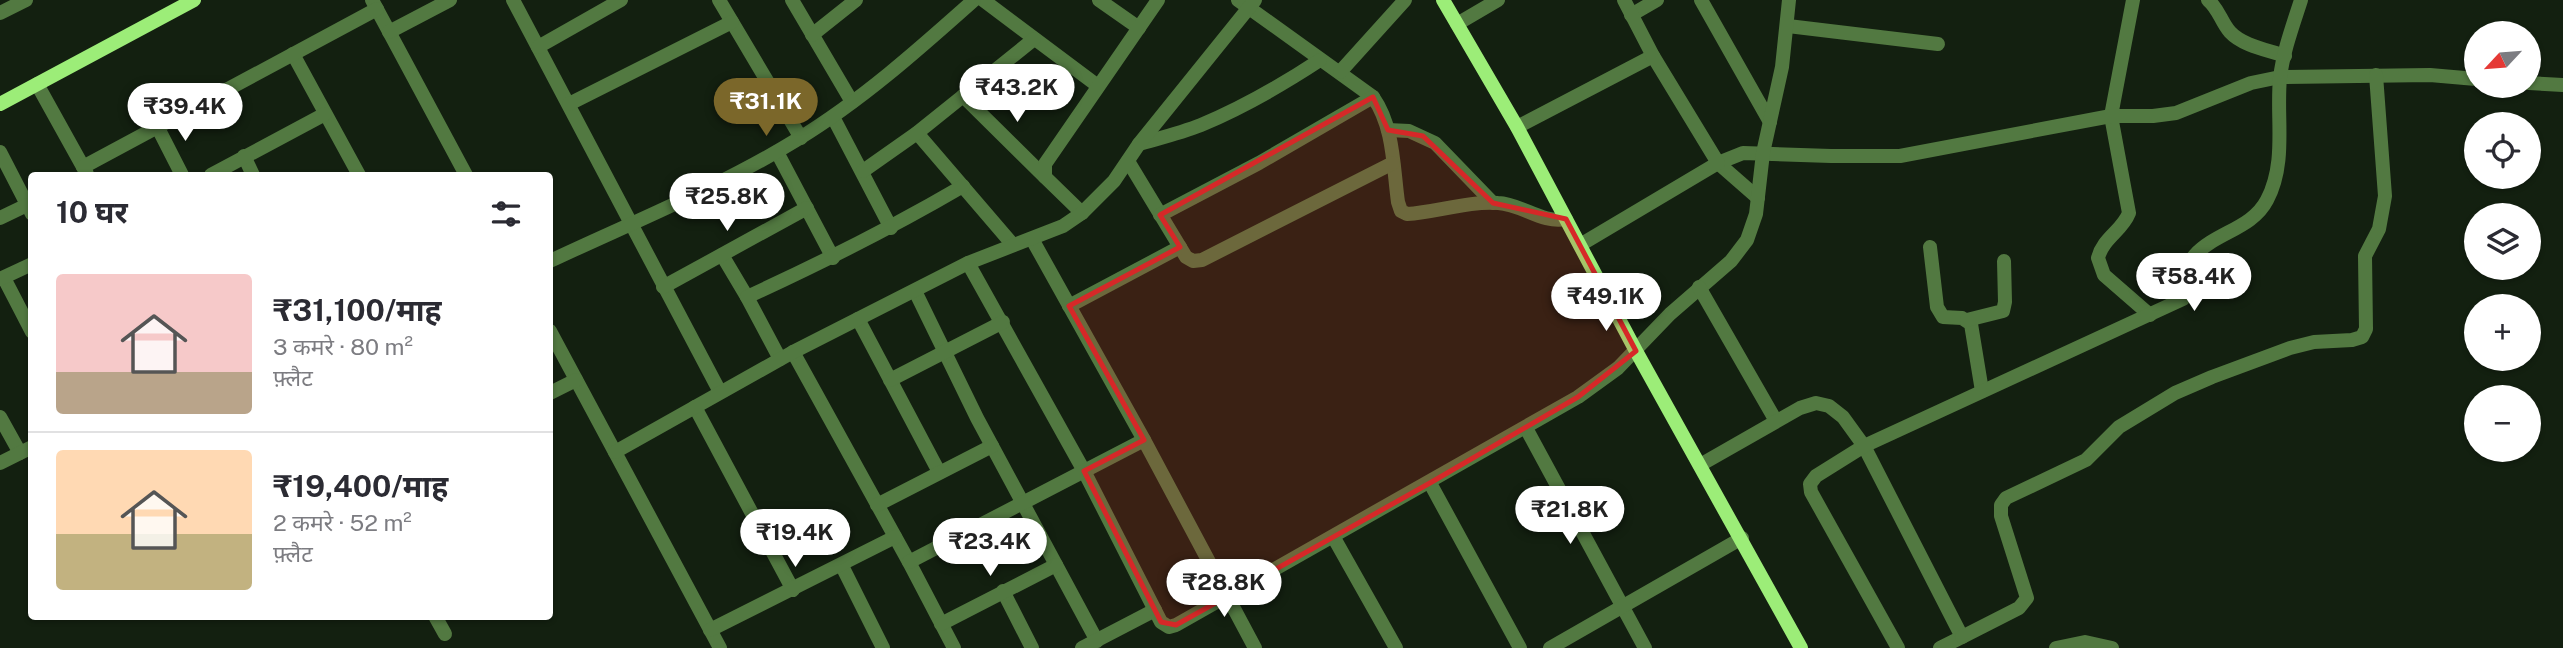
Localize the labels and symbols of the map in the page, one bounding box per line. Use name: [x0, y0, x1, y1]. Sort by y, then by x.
north arrow: [2464, 21, 2541, 98]
pin: ₹43.2K: [960, 64, 1074, 124]
pin: ₹31.1K: [709, 78, 823, 138]
pin: ₹39.4K: [128, 83, 242, 143]
pin: ₹25.8K: [670, 174, 784, 233]
pin: ₹58.4K: [2137, 254, 2251, 313]
pin: ₹49.1K: [1549, 274, 1663, 333]
pin: ₹21.8K: [1513, 486, 1627, 546]
pin: ₹19.4K: [738, 510, 852, 569]
pin: ₹23.4K: [933, 518, 1047, 578]
pin: ₹28.8K: [1167, 560, 1281, 619]

